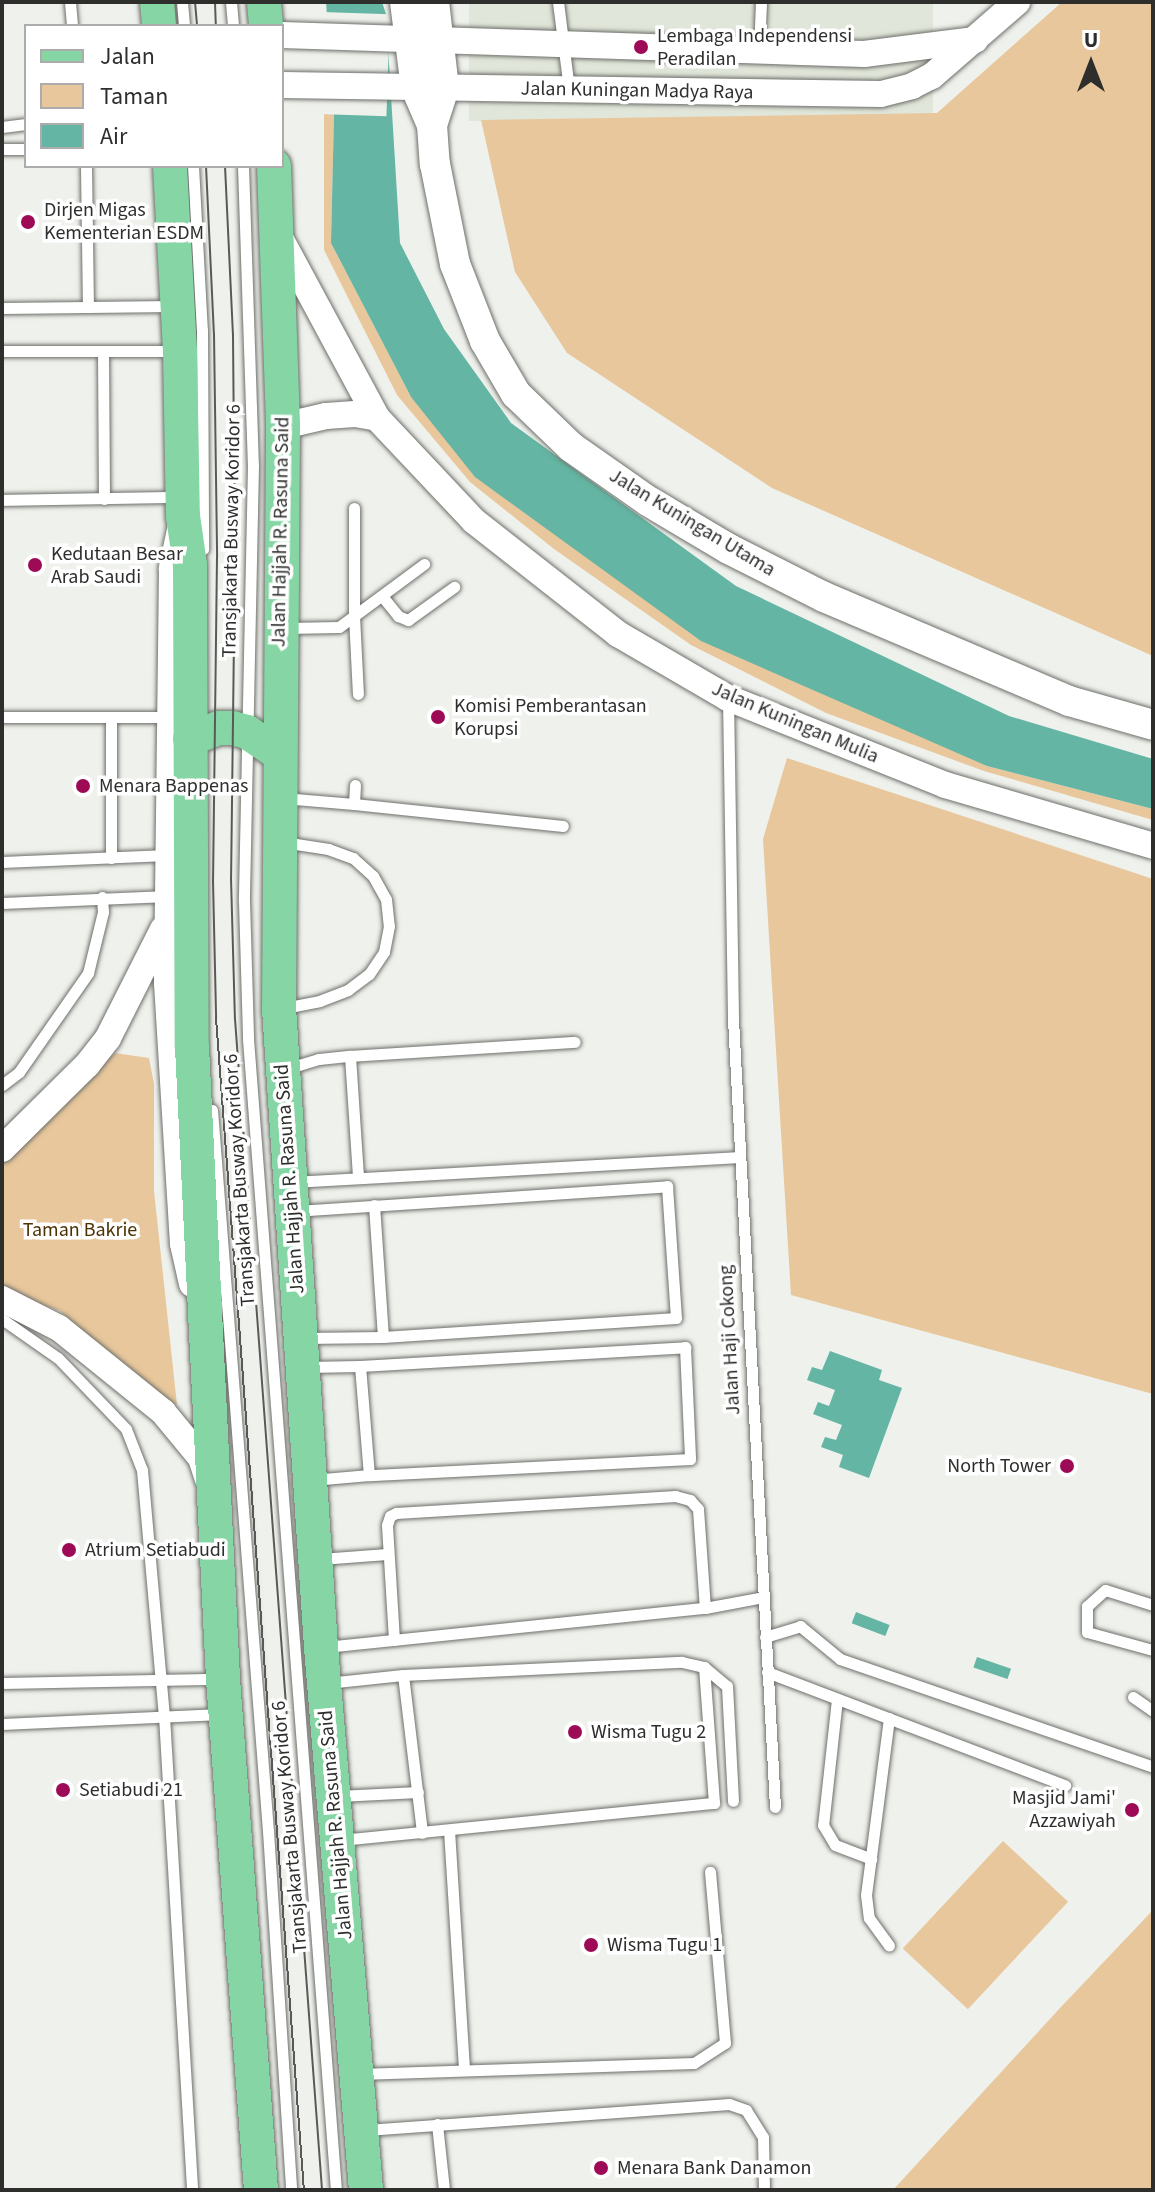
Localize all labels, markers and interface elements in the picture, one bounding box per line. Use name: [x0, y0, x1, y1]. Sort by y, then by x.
legend: [24, 24, 284, 168]
place label: Lembaga Independensi Peradilan: [657, 24, 852, 71]
north arrow: [1051, 24, 1131, 104]
text: U: [1084, 24, 1098, 56]
marker: Lembaga Independensi Peradilan: [632, 38, 650, 56]
text: Jalan: [100, 39, 155, 74]
street label: Jalan Kuningan Madya Raya: [520, 77, 754, 105]
text: Taman: [100, 79, 168, 114]
text: Air: [100, 119, 127, 154]
place label: Dirjen Migas Kementerian ESDM: [44, 198, 204, 245]
marker: Dirjen Migas Kementerian ESDM: [19, 213, 37, 231]
street label: Transjakarta Busway Koridor 6: [218, 404, 246, 658]
street label: Jalan Hajjah R. Rasuna Said: [267, 417, 295, 647]
street label: Jalan Kuningan Utama: [605, 464, 779, 582]
place label: Kedutaan Besar Arab Saudi: [51, 542, 183, 589]
marker: Kedutaan Besar Arab Saudi: [26, 556, 44, 574]
street label: Jalan Kuningan Mulia: [708, 677, 882, 769]
place label: Komisi Pemberantasan Korupsi: [454, 694, 647, 741]
marker: Komisi Pemberantasan Korupsi: [429, 708, 447, 726]
place label: Menara Bappenas: [99, 774, 248, 798]
marker: Menara Bappenas: [74, 777, 92, 795]
street label: Transjakarta Busway Koridor 6: [219, 1053, 261, 1307]
street label: Jalan Hajjah R. Rasuna Said: [270, 1063, 310, 1295]
park label: Taman Bakrie: [23, 1218, 137, 1242]
street label: Jalan Haji Cokong: [714, 1264, 746, 1416]
place label: North Tower: [947, 1454, 1051, 1478]
marker: North Tower: [1058, 1457, 1076, 1475]
place label: Atrium Setiabudi: [85, 1538, 226, 1562]
marker: Atrium Setiabudi: [60, 1541, 78, 1559]
street label: Transjakarta Busway Koridor 6: [267, 1700, 313, 1954]
street label: Jalan Hajjah R. Rasuna Said: [314, 1709, 358, 1941]
place label: Wisma Tugu 2: [591, 1720, 706, 1744]
marker: Wisma Tugu 2: [566, 1723, 584, 1741]
place label: Setiabudi 21: [79, 1778, 183, 1802]
marker: Setiabudi 21: [54, 1781, 72, 1799]
place label: Masjid Jami' Azzawiyah: [1012, 1786, 1116, 1833]
marker: Masjid Jami' Azzawiyah: [1123, 1801, 1141, 1819]
place label: Wisma Tugu 1: [607, 1933, 722, 1957]
marker: Wisma Tugu 1: [582, 1936, 600, 1954]
place label: Menara Bank Danamon: [617, 2156, 811, 2180]
marker: Menara Bank Danamon: [592, 2159, 610, 2177]

